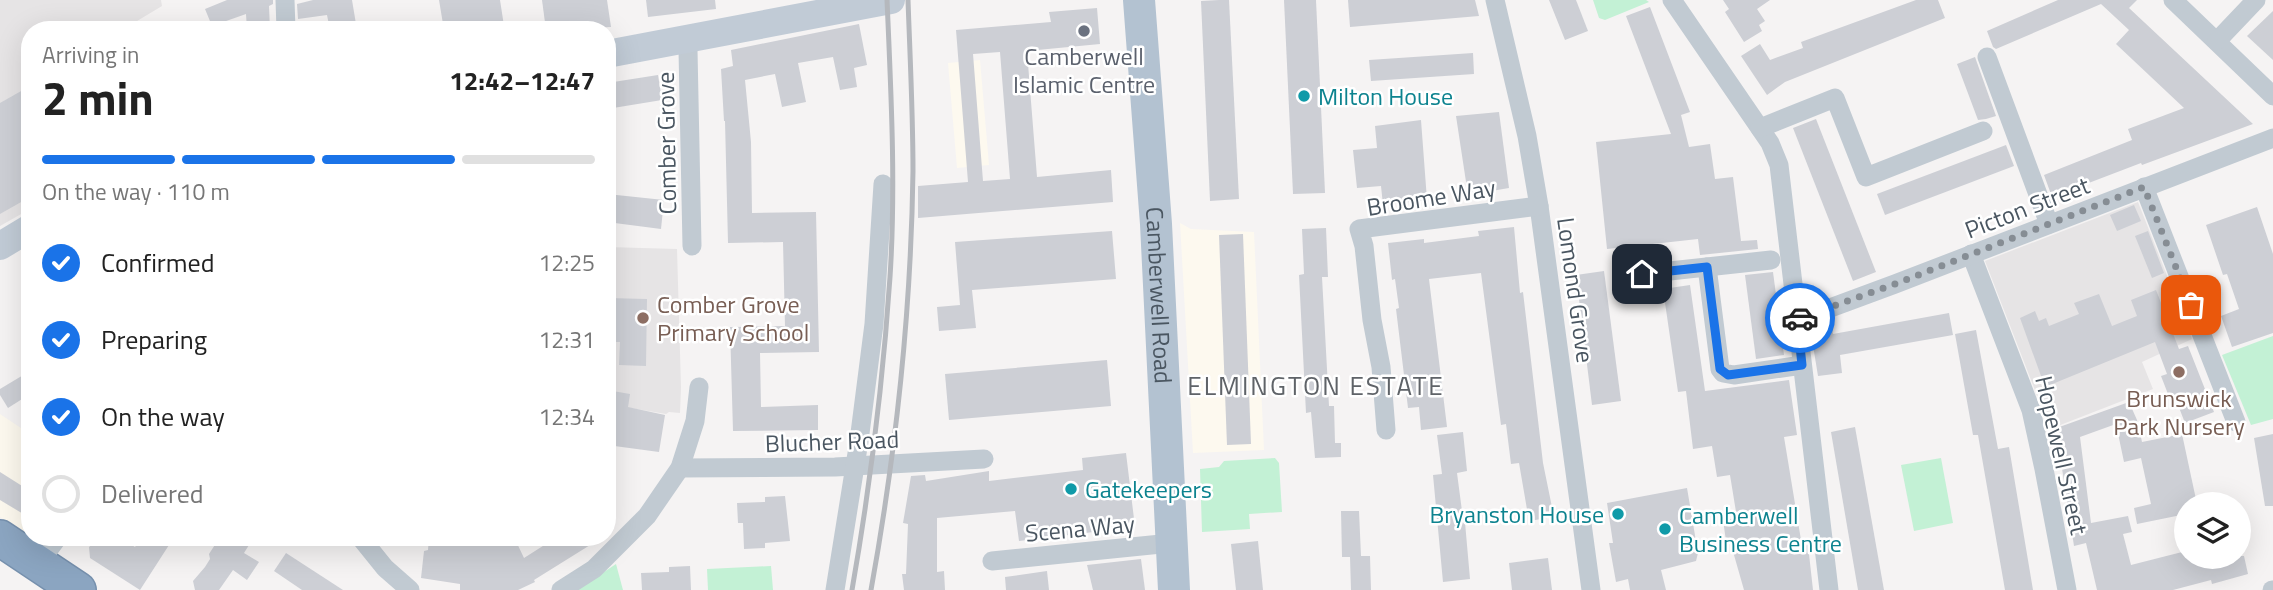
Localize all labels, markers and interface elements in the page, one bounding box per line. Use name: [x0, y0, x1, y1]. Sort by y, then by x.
marker: Camberwell Islamic Centre: [1076, 23, 1092, 39]
text: Arriving in: [42, 37, 139, 72]
place label: Camberwell Islamic Centre: [1013, 38, 1155, 102]
text: 12:42–12:47: [449, 61, 595, 100]
text: 2 min: [42, 63, 154, 133]
street label: Comber Grove: [647, 71, 685, 215]
place label: Milton House: [1318, 78, 1453, 114]
marker: Milton House: [1296, 88, 1312, 104]
street label: Picton Street: [1959, 167, 2095, 247]
street label: Broome Way: [1364, 169, 1498, 225]
text: On the way · 110 m: [42, 174, 230, 209]
street label: Camberwell Road: [1137, 206, 1182, 385]
street label: Lomond Grove: [1548, 215, 1604, 365]
text: Confirmed: [101, 243, 215, 282]
icon: check: [42, 244, 80, 282]
pin: [1612, 244, 1672, 304]
text: 12:25: [538, 245, 595, 280]
icon: home: [1623, 255, 1661, 293]
pin: [2161, 275, 2221, 335]
courier: [1765, 283, 1835, 353]
place label: Comber Grove Primary School: [657, 286, 809, 350]
icon: bag: [2172, 286, 2210, 324]
icon: car: [1781, 299, 1819, 337]
marker: Comber Grove Primary School: [635, 310, 651, 326]
text: Preparing: [101, 320, 207, 359]
icon: check: [42, 321, 80, 359]
text: 12:31: [538, 322, 595, 357]
marker: Brunswick Park Nursery: [2171, 364, 2187, 380]
district label: ELMINGTON ESTATE: [1187, 366, 1445, 405]
street label: Hopewell Street: [2026, 372, 2098, 538]
place label: Brunswick Park Nursery: [2113, 380, 2245, 444]
text: On the way: [101, 397, 225, 436]
icon: check: [42, 398, 80, 436]
text: 12:34: [538, 399, 595, 434]
street label: Blucher Road: [764, 421, 900, 461]
place label: Gatekeepers: [1085, 471, 1212, 507]
text: Delivered: [101, 474, 204, 513]
marker: Gatekeepers: [1063, 481, 1079, 497]
map controls: [2174, 492, 2251, 569]
button: layers: [2174, 492, 2251, 569]
place label: Bryanston House: [1429, 496, 1604, 532]
place label: Camberwell Business Centre: [1679, 497, 1842, 561]
street label: Scena Way: [1024, 505, 1137, 551]
marker: Bryanston House: [1610, 506, 1626, 522]
marker: Camberwell Business Centre: [1657, 521, 1673, 537]

